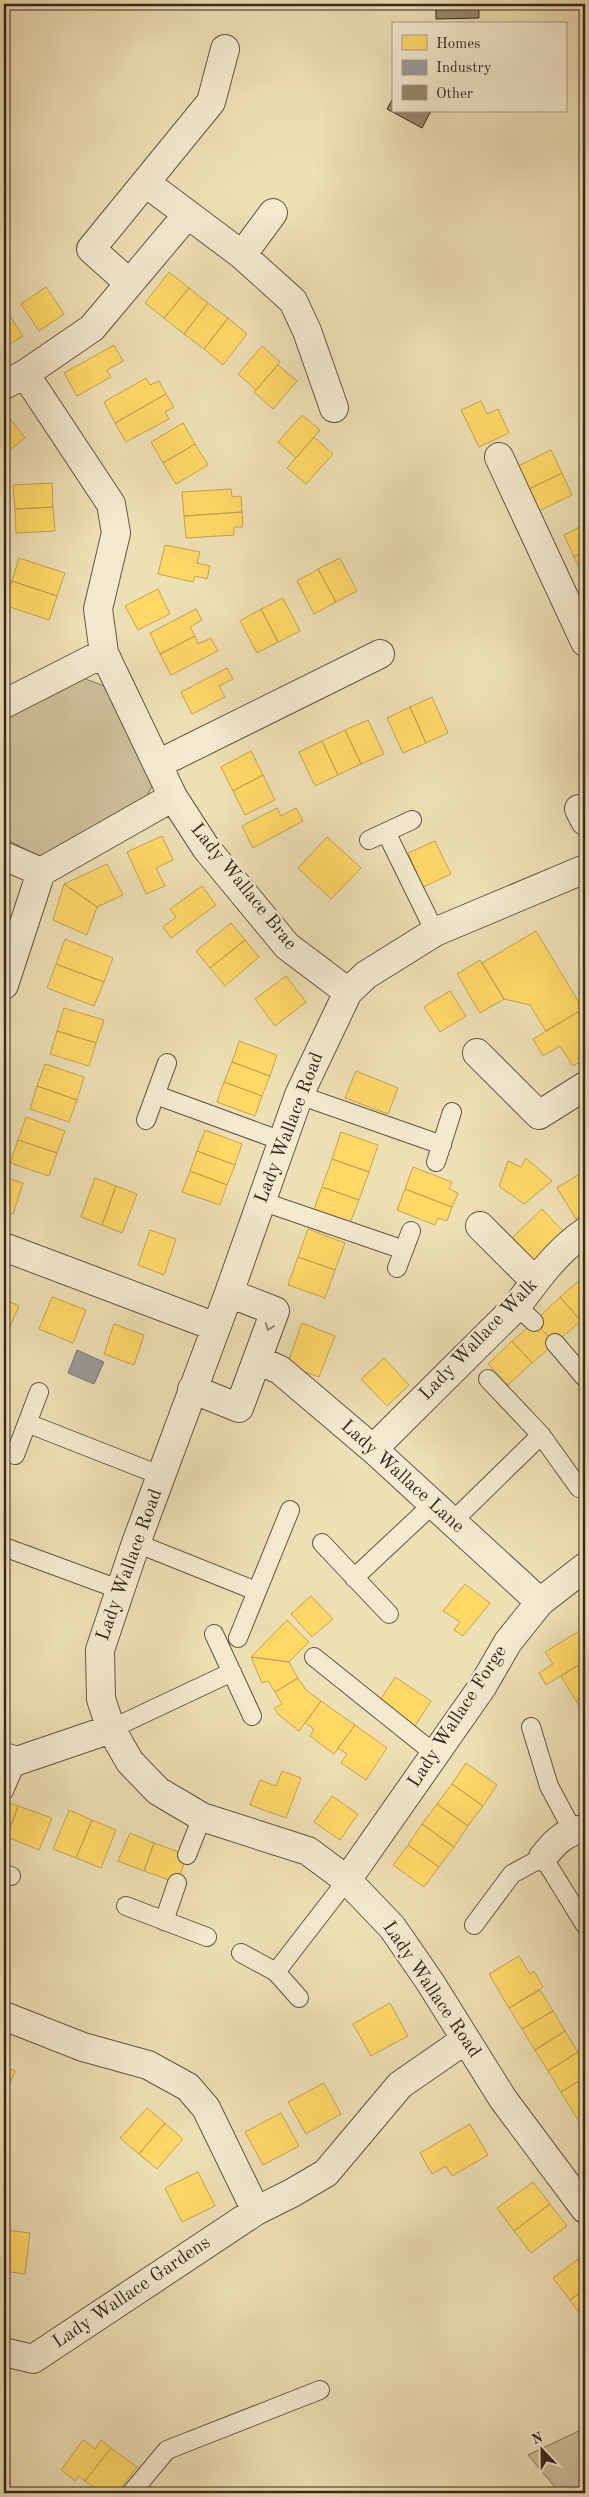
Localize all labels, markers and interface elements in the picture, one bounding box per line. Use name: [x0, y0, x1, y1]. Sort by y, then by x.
legend: [392, 22, 566, 112]
text: Homes: [436, 37, 481, 52]
text: Industry: [436, 61, 492, 76]
text: Other: [436, 87, 473, 102]
street label: Lady Wallace Brae: [186, 820, 300, 954]
street label: Lady Wallace Road: [252, 1050, 328, 1206]
street label: Lady Wallace Walk: [416, 1276, 542, 1404]
one-way arrow: [265, 1323, 275, 1331]
street label: Lady Wallace Lane: [337, 1417, 467, 1537]
street label: Lady Wallace Road: [94, 1487, 166, 1643]
street label: Lady Wallace Forge: [405, 1643, 511, 1791]
street label: Lady Wallace Road: [378, 1918, 484, 2062]
street label: Lady Wallace Gardens: [50, 2233, 214, 2353]
north arrow: [516, 2424, 566, 2474]
text: N: [530, 2430, 545, 2447]

